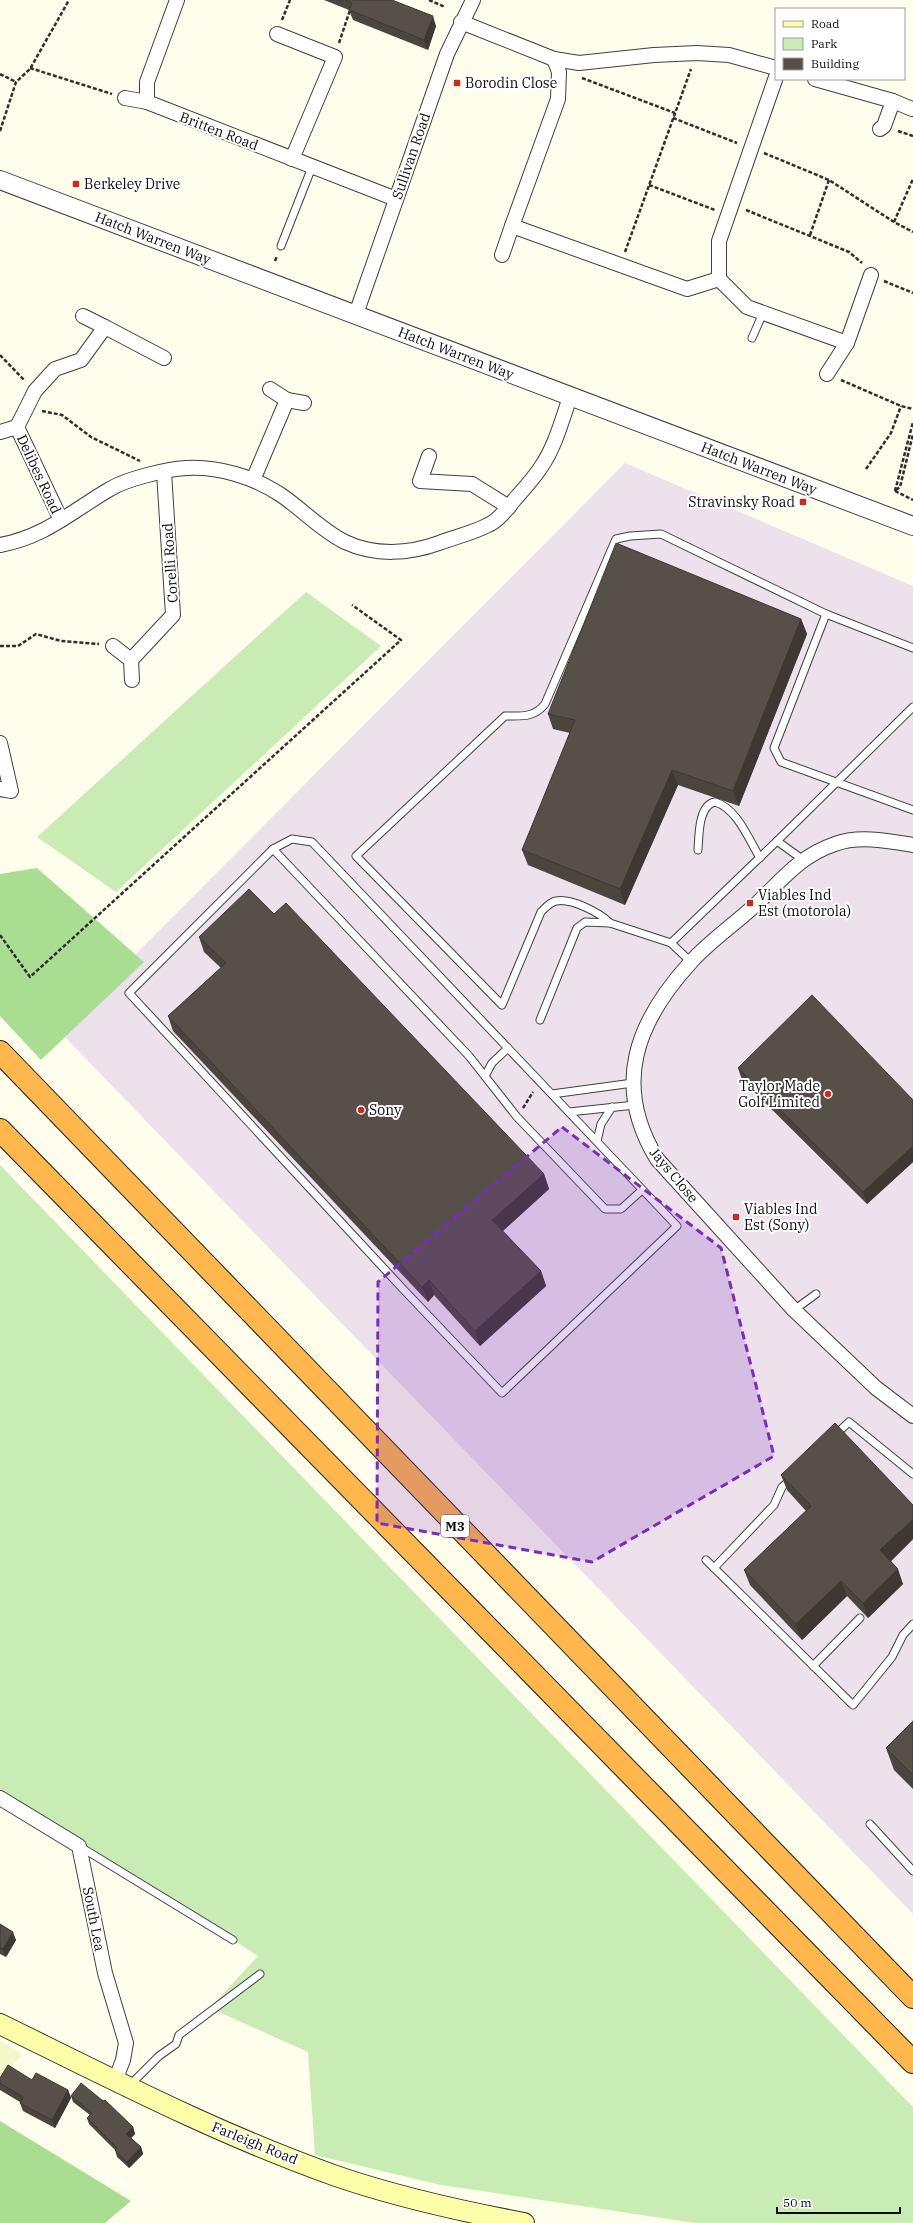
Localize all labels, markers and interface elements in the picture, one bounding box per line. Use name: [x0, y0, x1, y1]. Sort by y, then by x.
legend: [775, 8, 905, 80]
text: Road: [811, 16, 840, 31]
text: Park: [811, 36, 837, 51]
text: Building: [811, 56, 859, 71]
place label: Borodin Close: [465, 74, 557, 92]
marker: Borodin Close: [452, 78, 462, 88]
street label: Britten Road: [177, 108, 261, 154]
street label: Sullivan Road: [388, 110, 434, 202]
place label: Berkeley Drive: [84, 175, 180, 193]
marker: Berkeley Drive: [71, 179, 81, 189]
street label: Hatch Warren Way: [92, 208, 214, 269]
street label: Hatch Warren Way: [395, 323, 517, 384]
street label: Delibes Road: [13, 431, 65, 517]
street label: Hatch Warren Way: [698, 438, 820, 499]
place label: Stravinsky Road: [688, 493, 795, 511]
marker: Stravinsky Road: [798, 497, 808, 507]
street label: Corelli Road: [158, 522, 182, 604]
place label: Viables Ind Est (motorola): [758, 886, 851, 920]
marker: Viables Ind Est (motorola): [745, 898, 755, 908]
place label: Taylor Made Golf Limited: [738, 1077, 820, 1111]
marker: Taylor Made Golf Limited: [823, 1089, 833, 1099]
place label: Sony: [369, 1101, 402, 1119]
marker: Sony: [356, 1105, 366, 1115]
street label: Jays Close: [646, 1144, 702, 1206]
place label: Viables Ind Est (Sony): [744, 1200, 818, 1234]
marker: Viables Ind Est (Sony): [731, 1212, 741, 1222]
road number: M3: [441, 1515, 469, 1537]
street label: South Lea: [79, 1885, 109, 1953]
street label: Farleigh Road: [209, 2118, 301, 2169]
scale bar: [777, 2189, 900, 2215]
text: 50 m: [783, 2195, 812, 2210]

